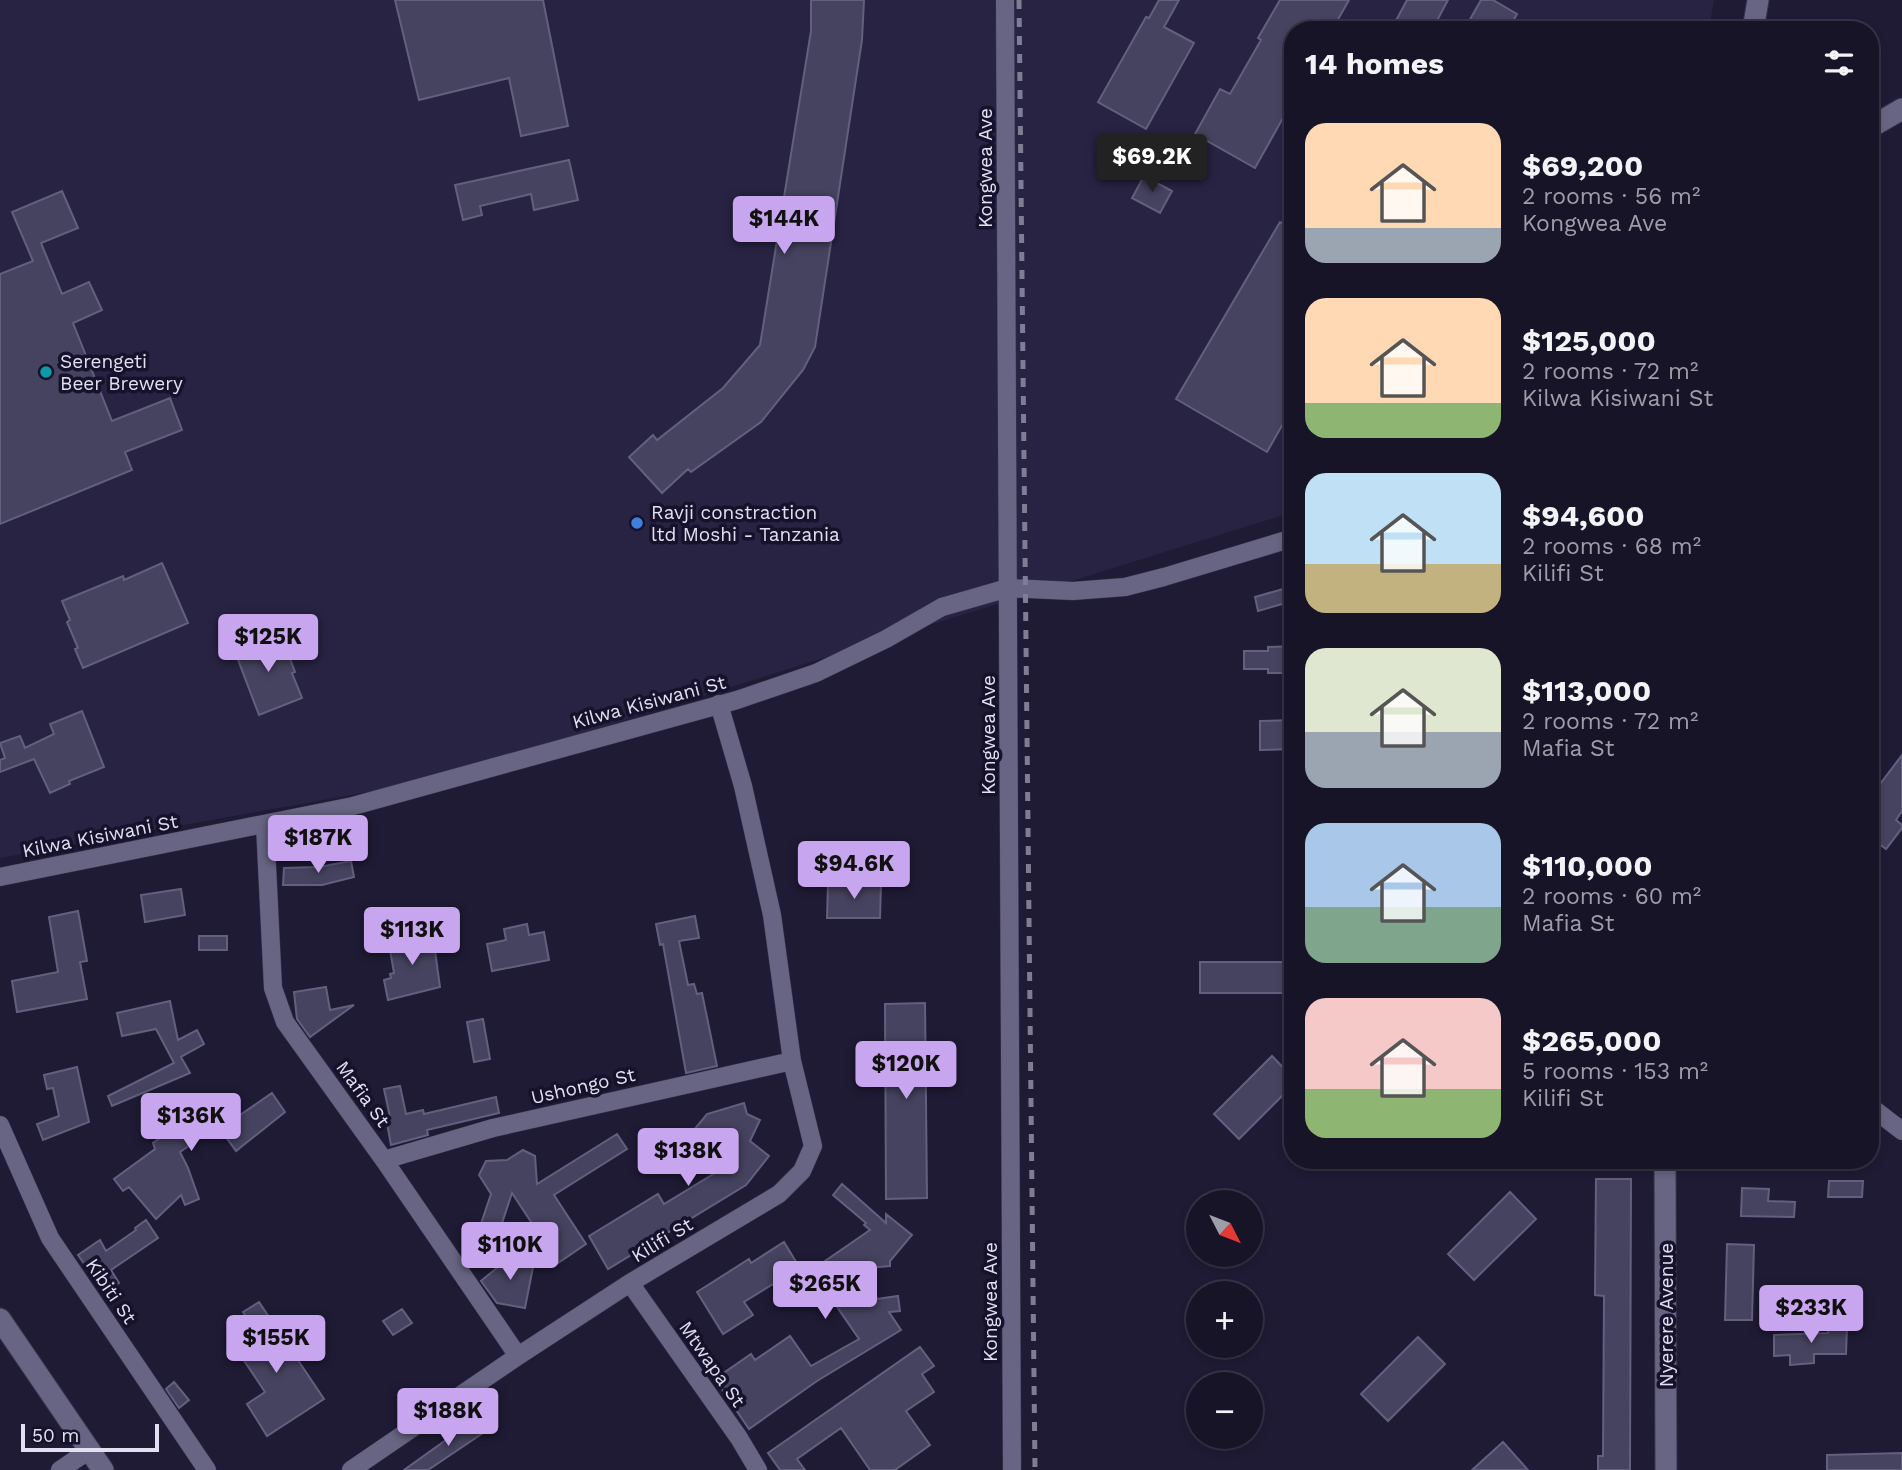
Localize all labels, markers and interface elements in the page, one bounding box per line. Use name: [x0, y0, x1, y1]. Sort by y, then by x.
icon: filters: [1820, 44, 1858, 82]
text: 14 homes: [1305, 46, 1444, 81]
street label: Kongwea Ave: [974, 108, 997, 228]
pin: $69.2K: [1095, 134, 1209, 194]
text: $69.2K: [1112, 143, 1192, 170]
text: $69,200: [1522, 148, 1643, 183]
icon: home: [1361, 151, 1445, 235]
text: 2 rooms · 56 m²: [1522, 183, 1700, 210]
pin: $144K: [735, 196, 833, 256]
text: $144K: [749, 205, 819, 232]
text: Kongwea Ave: [1522, 210, 1667, 237]
text: $125,000: [1522, 323, 1656, 358]
icon: home: [1361, 326, 1445, 410]
place label: Serengeti Beer Brewery: [60, 350, 183, 395]
text: 2 rooms · 72 m²: [1522, 358, 1698, 385]
marker: Serengeti Beer Brewery: [38, 364, 54, 380]
text: Kilwa Kisiwani St: [1522, 385, 1713, 412]
text: $94,600: [1522, 498, 1645, 533]
place label: Ravji constraction ltd Moshi - Tanzania: [651, 501, 840, 546]
icon: home: [1361, 501, 1445, 585]
marker: Ravji constraction ltd Moshi - Tanzania: [629, 515, 645, 531]
text: 2 rooms · 68 m²: [1522, 533, 1701, 560]
text: Kilifi St: [1522, 560, 1604, 587]
pin: $125K: [219, 614, 317, 674]
text: $125K: [234, 623, 302, 650]
street label: Kilwa Kisiwani St: [570, 670, 728, 734]
text: $113,000: [1522, 673, 1651, 708]
street label: Kongwea Ave: [977, 675, 1000, 795]
icon: home: [1361, 676, 1445, 760]
text: 2 rooms · 72 m²: [1522, 708, 1698, 735]
text: Mafia St: [1522, 735, 1614, 762]
street label: Kilwa Kisiwani St: [20, 810, 180, 862]
pin: $187K: [269, 816, 367, 875]
text: $187K: [284, 824, 352, 851]
pin: $94.6K: [797, 842, 911, 901]
text: $110,000: [1522, 848, 1653, 883]
text: $94.6K: [814, 850, 894, 877]
icon: home: [1361, 851, 1445, 935]
text: 2 rooms · 60 m²: [1522, 883, 1701, 910]
pin: $113K: [363, 908, 461, 967]
text: Mafia St: [1522, 910, 1614, 937]
text: $113K: [380, 916, 444, 943]
text: $265,000: [1522, 1023, 1661, 1058]
icon: home: [1361, 1026, 1445, 1110]
pin: $120K: [857, 1042, 955, 1101]
text: $120K: [871, 1050, 941, 1077]
street label: Mafia St: [331, 1056, 395, 1132]
text: 5 rooms · 153 m²: [1522, 1058, 1708, 1085]
street label: Ushongo St: [529, 1063, 637, 1109]
text: Kilifi St: [1522, 1085, 1604, 1112]
pin: $136K: [142, 1094, 240, 1153]
text: $136K: [157, 1102, 225, 1129]
pin: $138K: [639, 1128, 737, 1188]
text: $138K: [654, 1137, 722, 1164]
north arrow: [1186, 1190, 1264, 1267]
map controls: [1186, 1190, 1263, 1449]
street label: Kilifi St: [627, 1213, 697, 1267]
pin: $110K: [461, 1222, 559, 1282]
text: $110K: [477, 1231, 543, 1258]
street label: Kongwea Ave: [979, 1242, 1002, 1362]
street label: Nyerere Avenue: [1655, 1243, 1678, 1387]
street label: Kibiti St: [81, 1254, 141, 1328]
pin: $265K: [776, 1262, 874, 1321]
text: $265K: [789, 1270, 861, 1297]
button: +: [1186, 1281, 1263, 1358]
pin: $233K: [1762, 1286, 1860, 1345]
text: $233K: [1775, 1294, 1847, 1321]
pin: $155K: [227, 1316, 325, 1375]
street label: Mtwapa St: [674, 1317, 750, 1411]
text: $155K: [242, 1324, 310, 1351]
button: −: [1186, 1372, 1263, 1449]
pin: $188K: [399, 1388, 497, 1448]
text: $188K: [413, 1397, 483, 1424]
scale bar: [21, 1421, 159, 1453]
text: 50 m: [32, 1424, 79, 1447]

